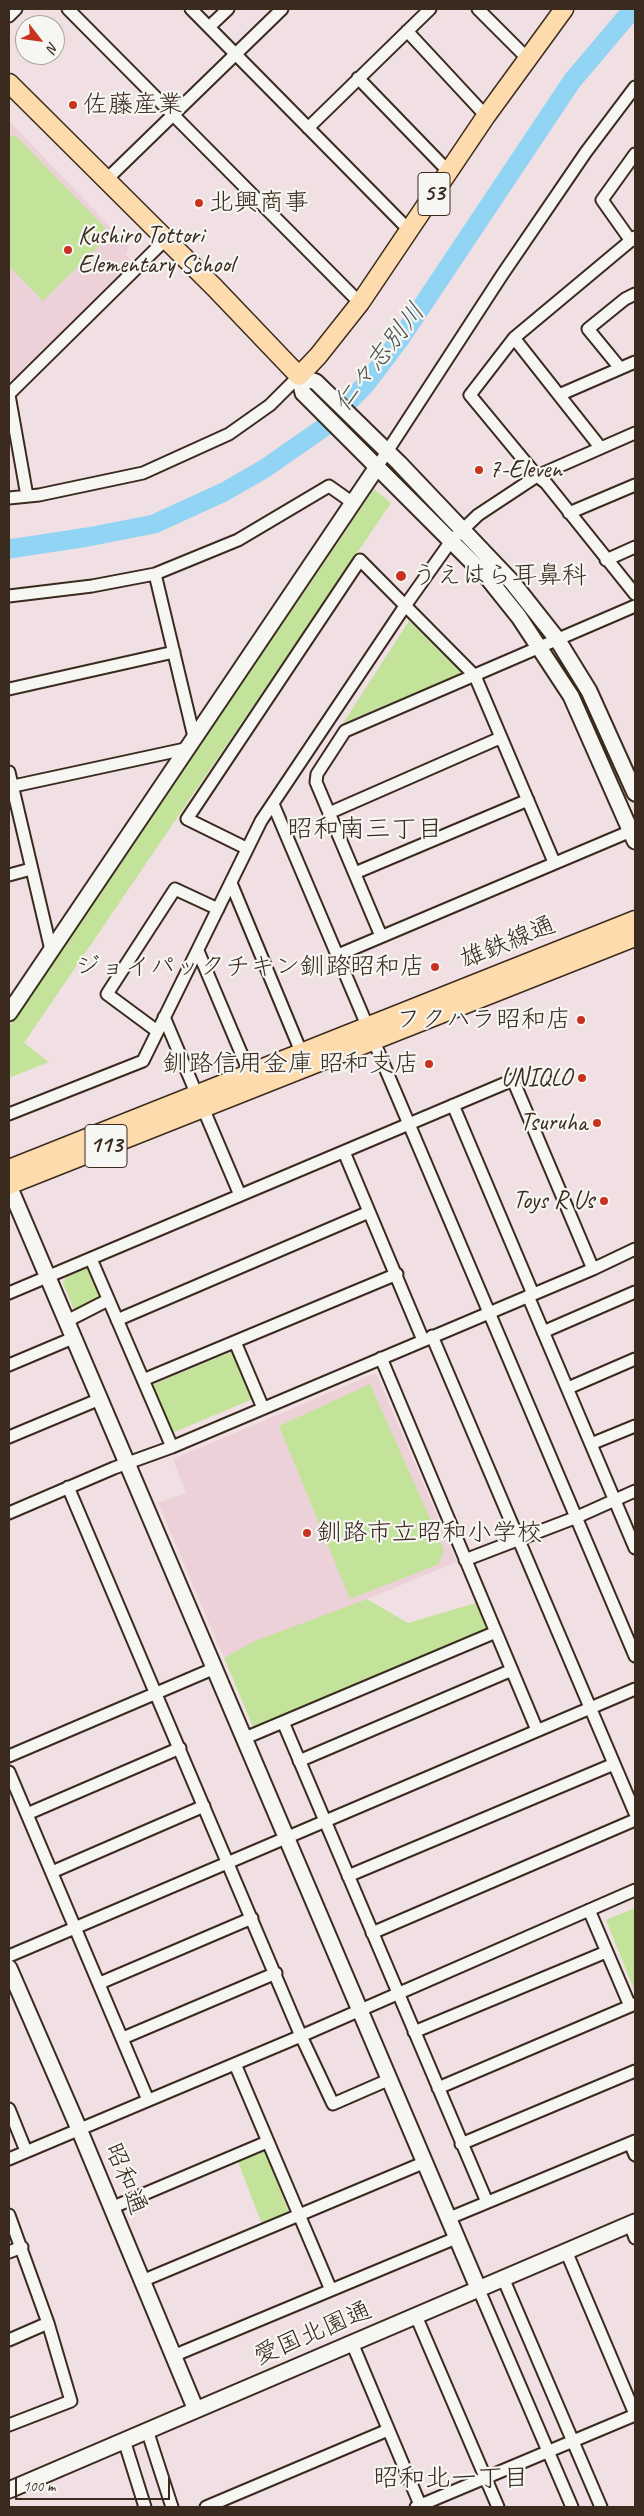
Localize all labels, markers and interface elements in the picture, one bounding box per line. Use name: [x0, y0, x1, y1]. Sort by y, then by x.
north arrow: [15, 15, 65, 65]
text: N: [43, 39, 62, 55]
place label: 佐藤産業: [83, 90, 183, 120]
marker: 佐藤産業: [67, 99, 79, 111]
road number: 53: [418, 172, 450, 215]
place label: 北興商事: [209, 188, 309, 218]
marker: 北興商事: [193, 197, 205, 209]
place label: Kushiro Tottori Elementary School: [78, 221, 234, 280]
marker: Kushiro Tottori Elementary School: [62, 244, 74, 256]
water label: 仁々志別川: [328, 297, 432, 419]
place label: 7-Eleven: [489, 455, 562, 485]
marker: 7-Eleven: [473, 464, 485, 476]
place label: うえはら耳鼻科: [412, 561, 587, 591]
marker: うえはら耳鼻科: [394, 569, 408, 583]
district label: 昭和南三丁目: [287, 814, 443, 846]
street label: 雄鉄線通: [456, 910, 560, 976]
place label: ジョイパックチキン釧路昭和店: [75, 952, 425, 982]
marker: ジョイパックチキン釧路昭和店: [429, 961, 441, 973]
place label: フクハラ昭和店: [396, 1005, 571, 1035]
marker: フクハラ昭和店: [575, 1014, 587, 1026]
place label: 釧路信用金庫 昭和支店: [163, 1049, 419, 1079]
marker: 釧路信用金庫 昭和支店: [423, 1058, 435, 1070]
place label: UNIQLO: [501, 1063, 572, 1093]
marker: UNIQLO: [576, 1072, 588, 1084]
place label: Tsuruha: [520, 1108, 587, 1138]
marker: Tsuruha: [591, 1117, 603, 1129]
road number: 113: [85, 1124, 127, 1168]
place label: Toys R Us: [513, 1186, 594, 1216]
marker: Toys R Us: [598, 1195, 610, 1207]
place label: 釧路市立昭和小学校: [317, 1518, 542, 1548]
marker: 釧路市立昭和小学校: [301, 1527, 313, 1539]
street label: 昭和通: [97, 2139, 153, 2219]
street label: 愛国北園通: [250, 2296, 376, 2372]
district label: 昭和北一丁目: [373, 2463, 529, 2495]
scale bar: [18, 2468, 172, 2500]
text: 100 m: [23, 2477, 55, 2496]

